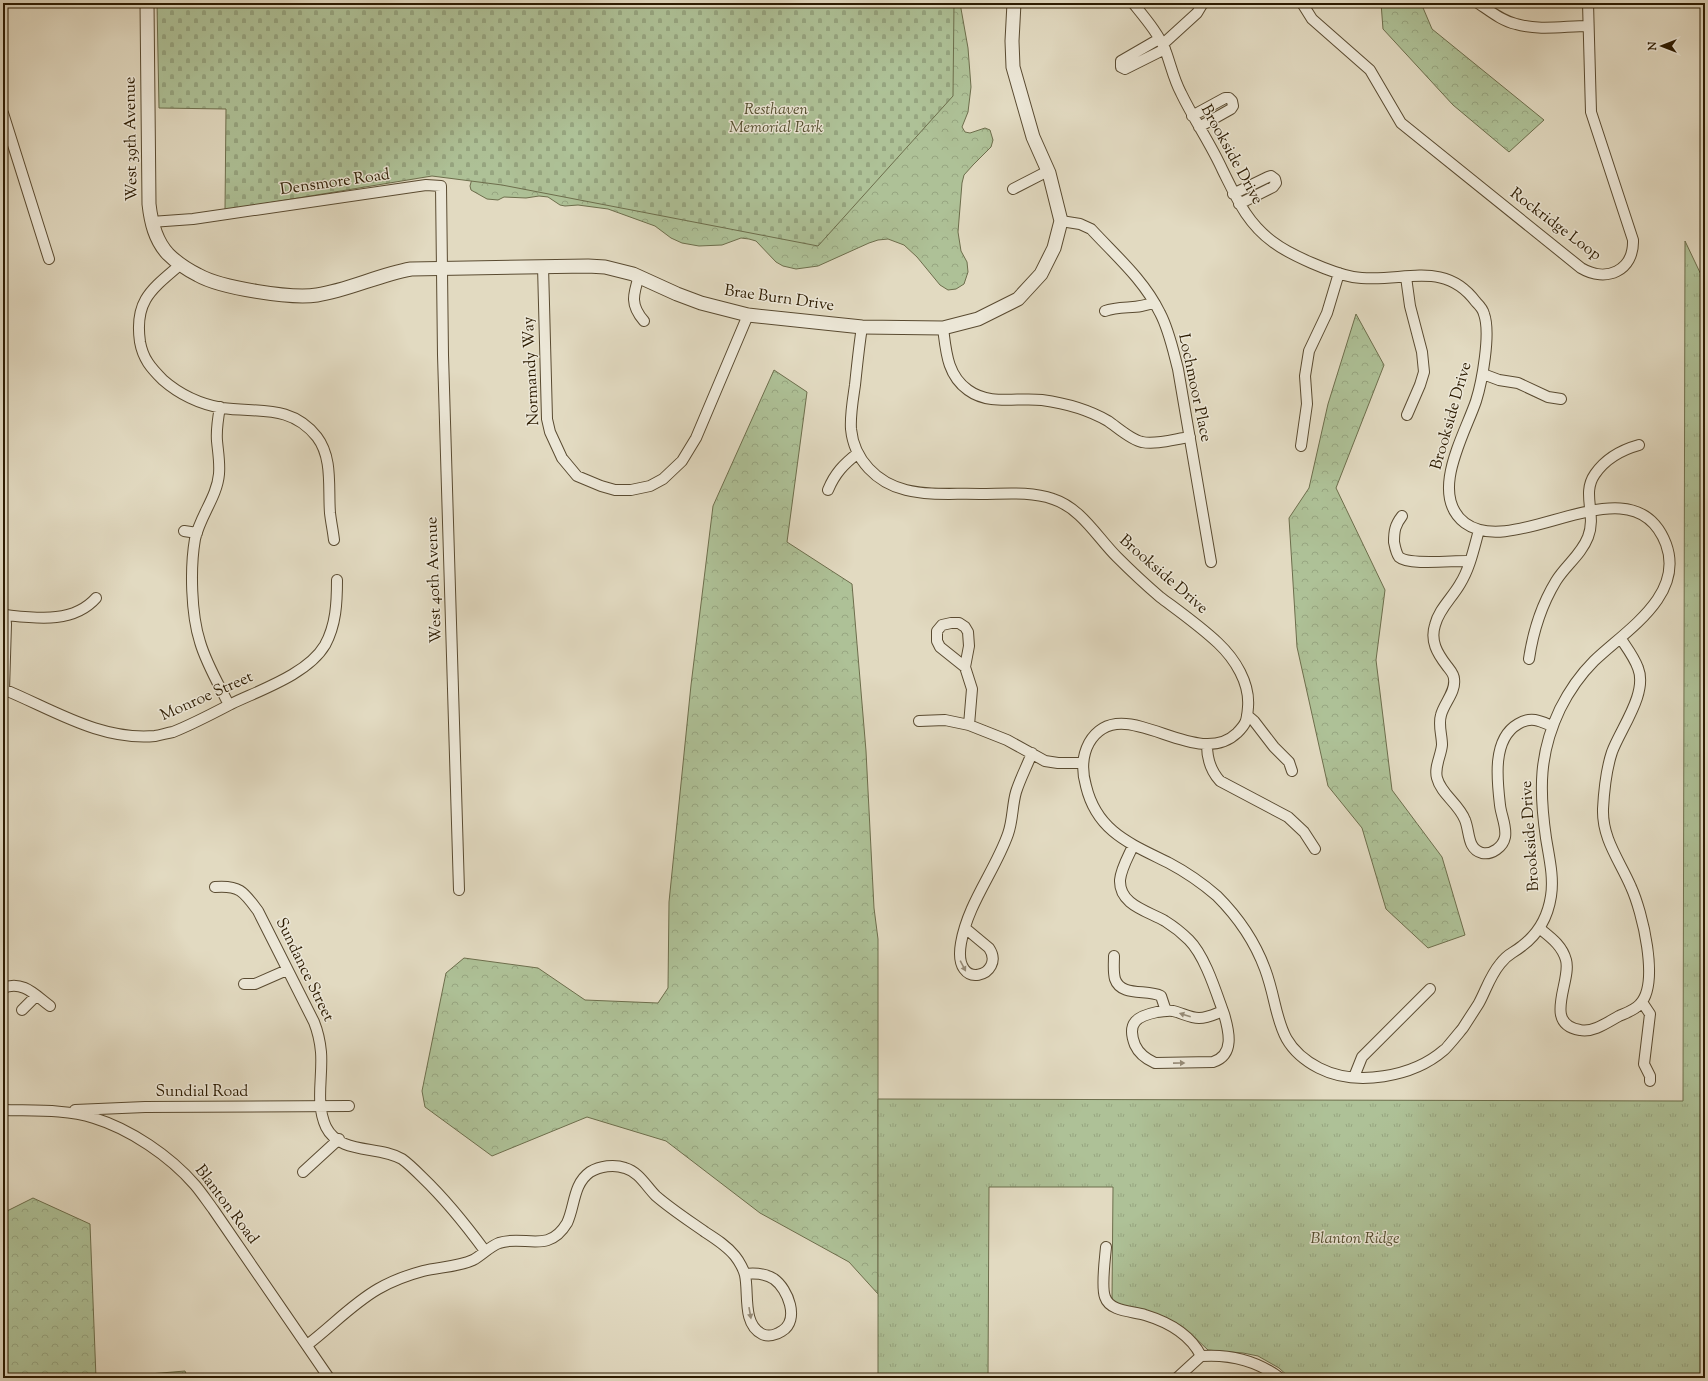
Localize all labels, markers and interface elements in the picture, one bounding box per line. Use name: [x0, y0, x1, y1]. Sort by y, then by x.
north arrow: [1642, 26, 1682, 66]
text: N: [1645, 41, 1661, 51]
street label: West 39th Avenue: [119, 77, 145, 201]
park label: Resthaven Memorial Park: [729, 99, 823, 140]
street label: Brookside Drive: [1194, 101, 1268, 209]
street label: Densmore Road: [279, 164, 391, 202]
street label: Rockridge Loop: [1504, 183, 1606, 267]
street label: Brae Burn Drive: [723, 280, 835, 318]
street label: Normandy Way: [518, 316, 546, 426]
street label: Lochmoor Place: [1171, 332, 1217, 444]
street label: Brookside Drive: [1426, 359, 1478, 473]
street label: West 40th Avenue: [421, 516, 449, 644]
street label: Brookside Drive: [1113, 530, 1213, 620]
street label: Monroe Street: [157, 666, 258, 728]
street label: Brookside Drive: [1516, 780, 1546, 892]
street label: Sundance Street: [269, 914, 339, 1026]
one-way arrow: [960, 960, 967, 972]
one-way arrow: [1179, 1012, 1191, 1018]
one-way arrow: [1173, 1060, 1186, 1066]
street label: Sundial Road: [156, 1081, 248, 1104]
street label: Blanton Road: [188, 1160, 264, 1250]
park label: Blanton Ridge: [1311, 1228, 1399, 1251]
one-way arrow: [747, 1307, 753, 1319]

